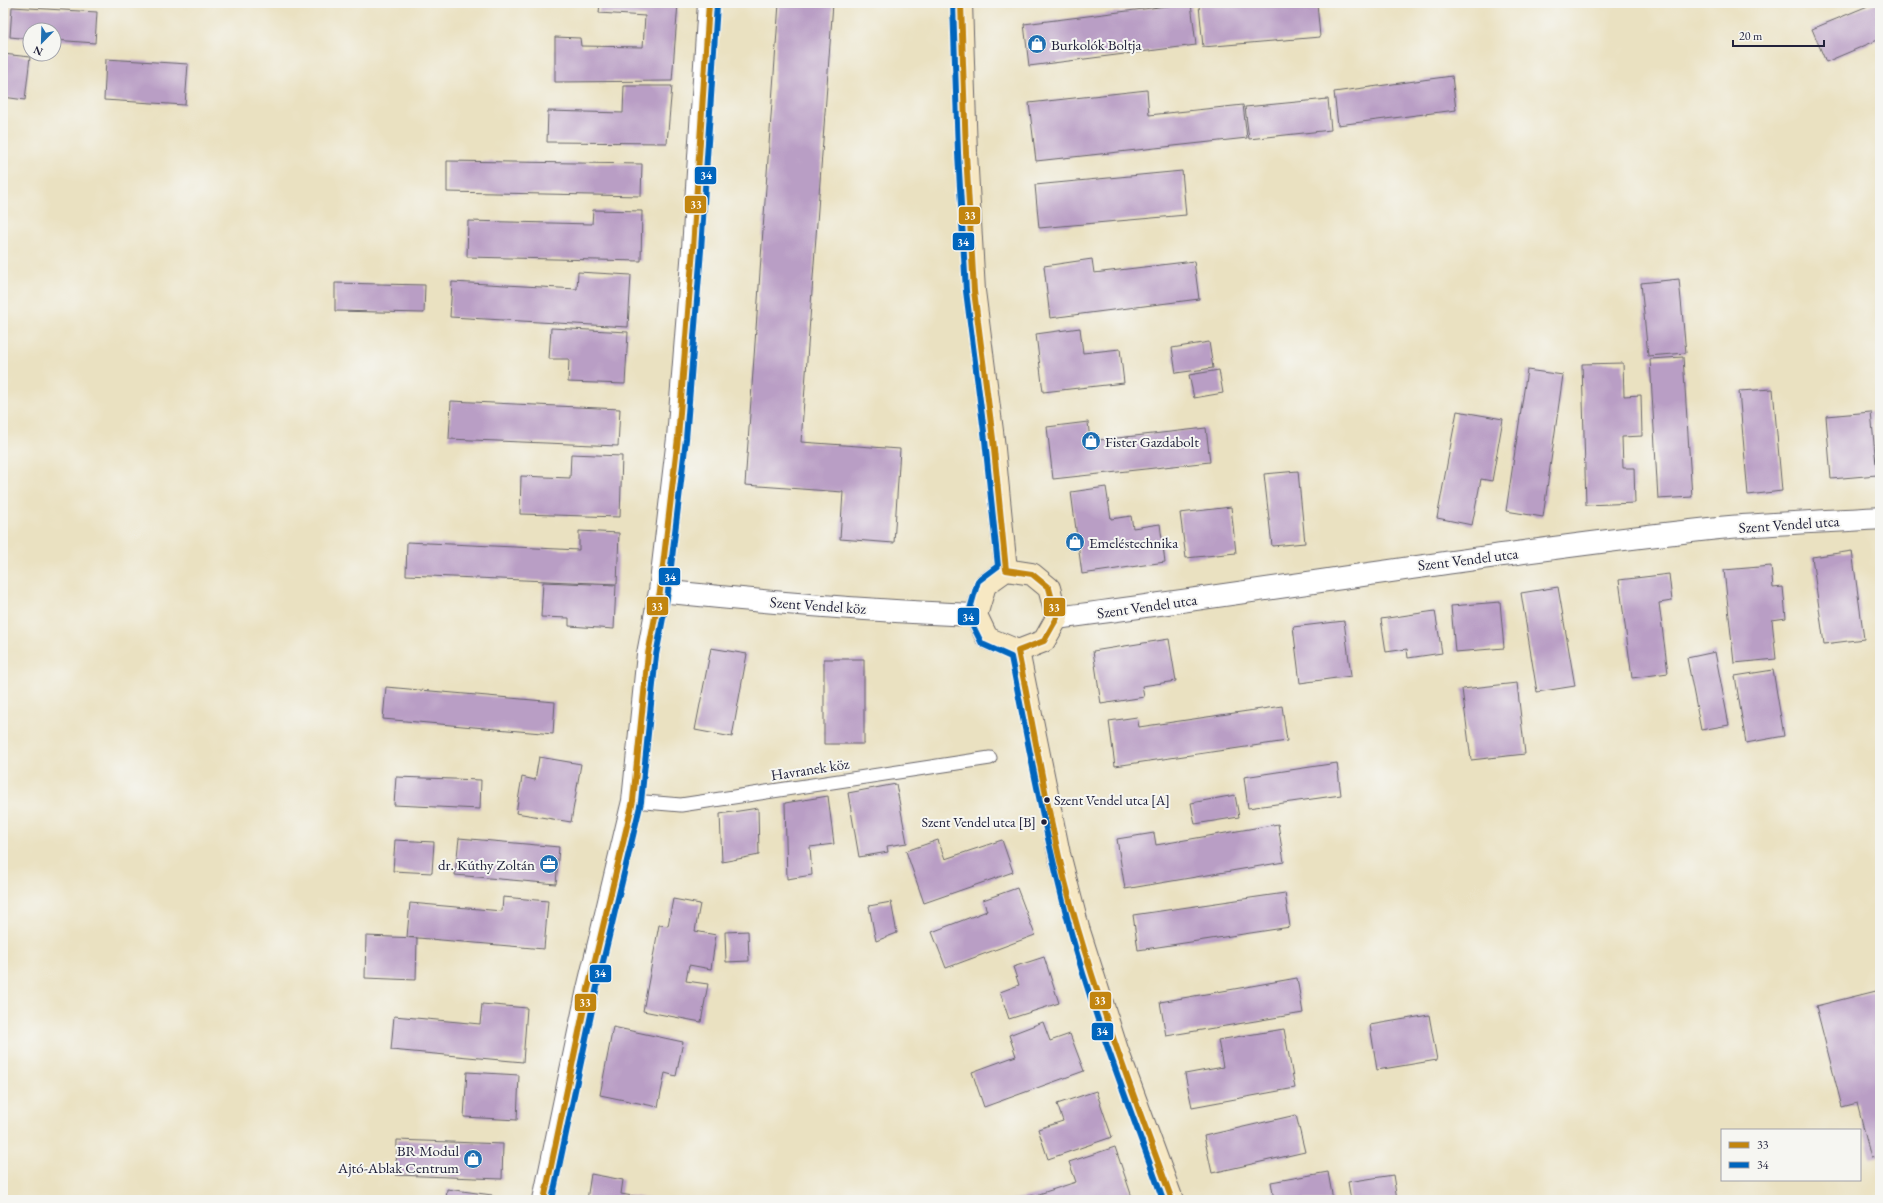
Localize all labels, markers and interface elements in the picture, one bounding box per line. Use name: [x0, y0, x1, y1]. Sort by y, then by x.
north arrow: [22, 22, 62, 62]
scale bar: [1733, 22, 1824, 48]
text: 20 m: [1739, 28, 1763, 44]
shop icon: Burkolók Boltja: [1026, 33, 1048, 55]
place label: Burkolók Boltja: [1051, 35, 1141, 54]
text: N: [31, 43, 45, 59]
line badge: 34: [694, 166, 717, 185]
text: 34: [700, 168, 712, 182]
line badge: 33: [684, 195, 707, 214]
text: 33: [690, 197, 702, 211]
line badge: 33: [958, 206, 981, 225]
text: 33: [964, 208, 976, 222]
line badge: 34: [952, 232, 975, 251]
text: 34: [957, 235, 969, 249]
shop icon: Fister Gazdabolt: [1080, 430, 1102, 452]
place label: Fister Gazdabolt: [1105, 432, 1199, 451]
street label: Szent Vendel utca: [1738, 511, 1840, 537]
shop icon: Emeléstechnika: [1064, 531, 1086, 553]
place label: Emeléstechnika: [1089, 533, 1178, 552]
street label: Szent Vendel utca: [1417, 543, 1519, 575]
line badge: 34: [658, 567, 681, 586]
text: 34: [664, 570, 676, 584]
street label: Szent Vendel utca: [1096, 590, 1198, 622]
street label: Szent Vendel köz: [769, 592, 867, 618]
line badge: 33: [646, 596, 669, 616]
line badge: 33: [1043, 597, 1066, 617]
text: 33: [651, 599, 663, 613]
text: 33: [1048, 600, 1060, 614]
line badge: 34: [957, 607, 980, 626]
text: 34: [962, 610, 974, 624]
street label: Havranek köz: [769, 753, 851, 785]
place label: Szent Vendel utca [A]: [1054, 791, 1170, 809]
marker: Szent Vendel utca [A]: [1042, 795, 1052, 805]
place label: Szent Vendel utca [B]: [921, 813, 1036, 831]
marker: Szent Vendel utca [B]: [1039, 817, 1049, 827]
office icon: dr. Kúthy Zoltán: [538, 853, 560, 875]
place label: dr. Kúthy Zoltán: [438, 855, 535, 874]
line badge: 34: [589, 964, 612, 983]
text: 34: [594, 966, 606, 980]
line badge: 33: [1089, 991, 1112, 1010]
line badge: 33: [574, 993, 597, 1012]
text: 33: [1094, 993, 1106, 1007]
text: 33: [579, 995, 591, 1009]
line badge: 34: [1091, 1022, 1114, 1041]
text: 34: [1096, 1024, 1108, 1038]
legend: [1721, 1129, 1861, 1181]
text: 33: [1757, 1137, 1769, 1153]
place label: BR Modul Ajtó-Ablak Centrum: [337, 1141, 459, 1177]
shop icon: BR Modul Ajtó-Ablak Centrum: [462, 1148, 484, 1170]
text: 34: [1757, 1157, 1769, 1173]

